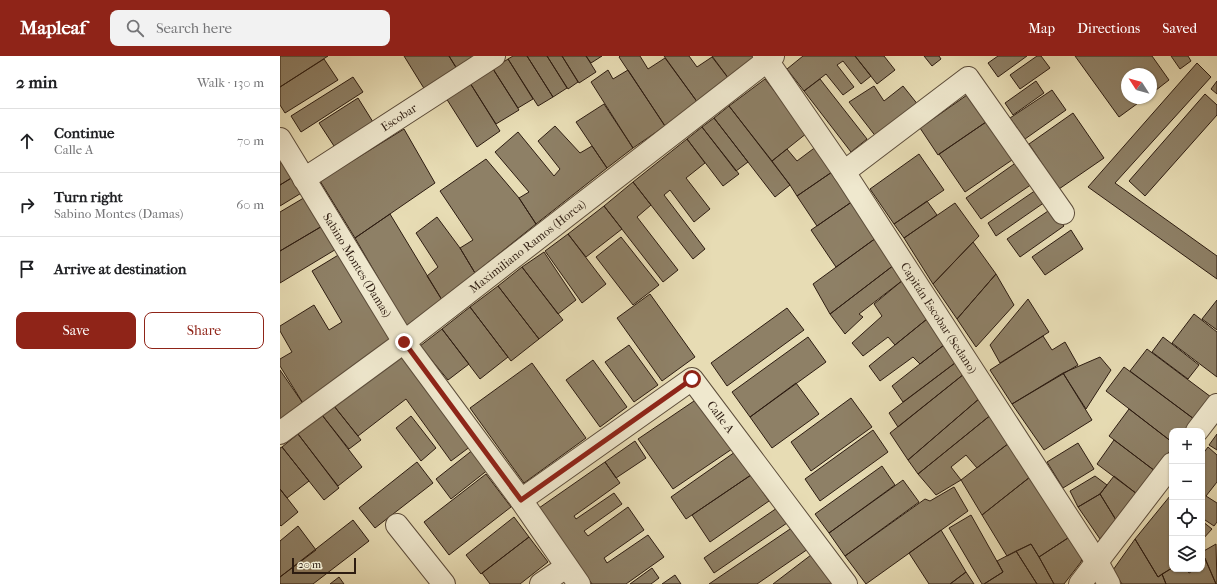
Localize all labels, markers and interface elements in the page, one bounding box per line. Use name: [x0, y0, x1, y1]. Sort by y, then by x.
search box: [110, 10, 390, 46]
text: Mapleaf: [20, 17, 86, 39]
icon: search: [124, 17, 146, 39]
text: Search here: [156, 19, 232, 37]
text: Map: [1028, 20, 1055, 37]
text: Directions: [1077, 20, 1140, 37]
text: Saved: [1162, 20, 1197, 37]
north arrow: [1121, 68, 1157, 104]
text: 2 min: [16, 72, 57, 92]
text: Walk · 130 m: [197, 75, 264, 90]
street label: Escobar: [378, 100, 420, 134]
text: Continue: [54, 124, 114, 142]
icon: ahead: [16, 130, 38, 152]
text: 70 m: [237, 133, 264, 148]
text: Calle A: [54, 142, 94, 157]
text: Turn right: [54, 188, 123, 206]
icon: right: [16, 194, 38, 216]
text: 60 m: [236, 197, 264, 212]
street label: Maximiliano Ramos (Horca): [467, 197, 588, 296]
text: Sabino Montes (Damas): [54, 206, 183, 221]
street label: Sabino Montes (Damas): [320, 211, 394, 320]
icon: arrive: [16, 258, 38, 280]
text: Arrive at destination: [54, 260, 186, 278]
street label: Capitán Escobar (Sedano): [898, 260, 980, 376]
button: Save: [16, 312, 136, 349]
button: Share: [144, 312, 264, 349]
route end: [395, 333, 413, 351]
route start: [683, 370, 701, 388]
street label: Calle A: [704, 398, 737, 436]
map controls: [1169, 428, 1205, 572]
button: +: [1169, 428, 1205, 464]
button: −: [1169, 464, 1205, 500]
button: locate: [1169, 500, 1205, 536]
button: layers: [1169, 536, 1205, 572]
scale bar: [292, 556, 356, 575]
text: 20 m: [298, 558, 321, 571]

